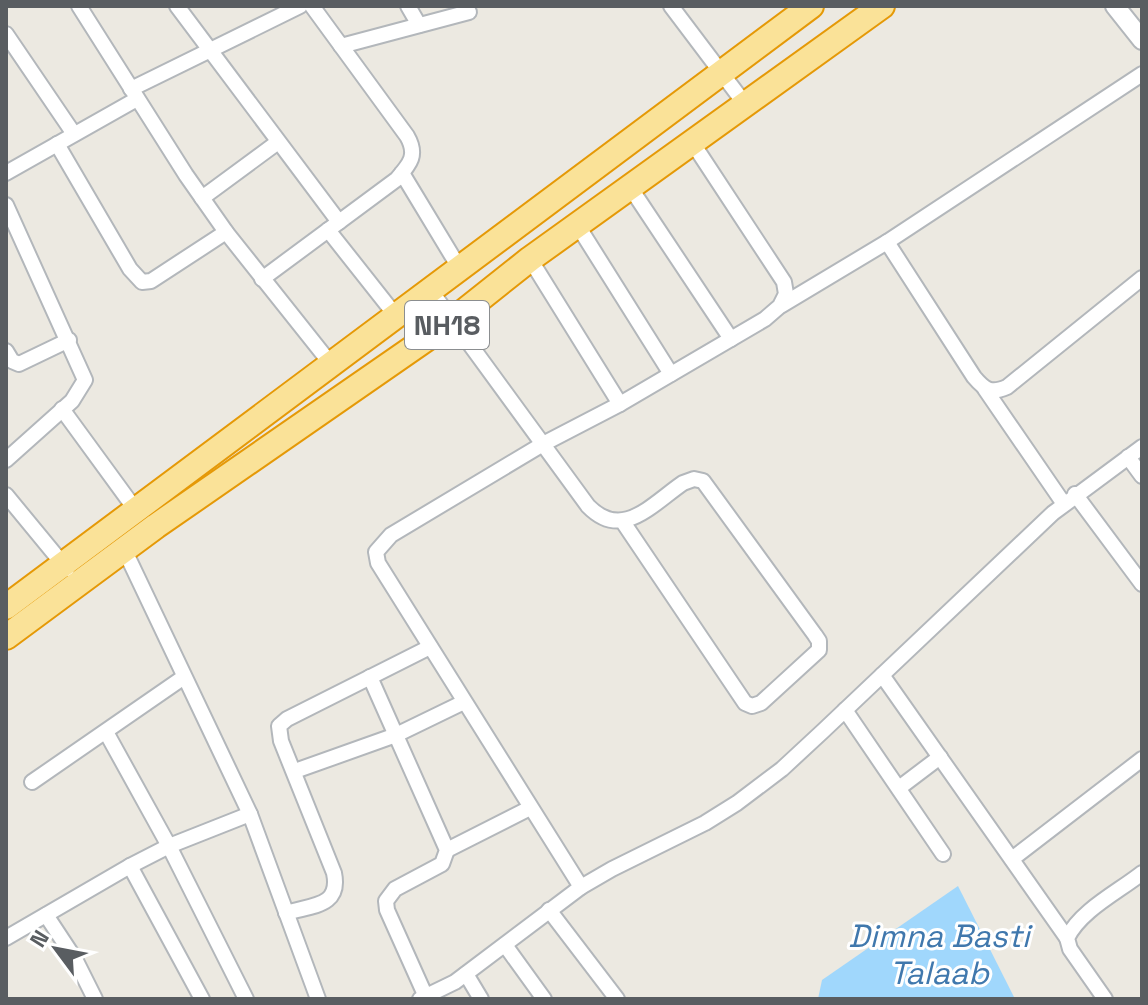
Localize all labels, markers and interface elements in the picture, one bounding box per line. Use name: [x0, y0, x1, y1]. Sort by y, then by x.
road number: NH18: [405, 301, 489, 349]
north arrow: [16, 909, 96, 989]
water label: Dimna Basti Talaab: [848, 916, 1034, 993]
text: N: [23, 925, 55, 952]

